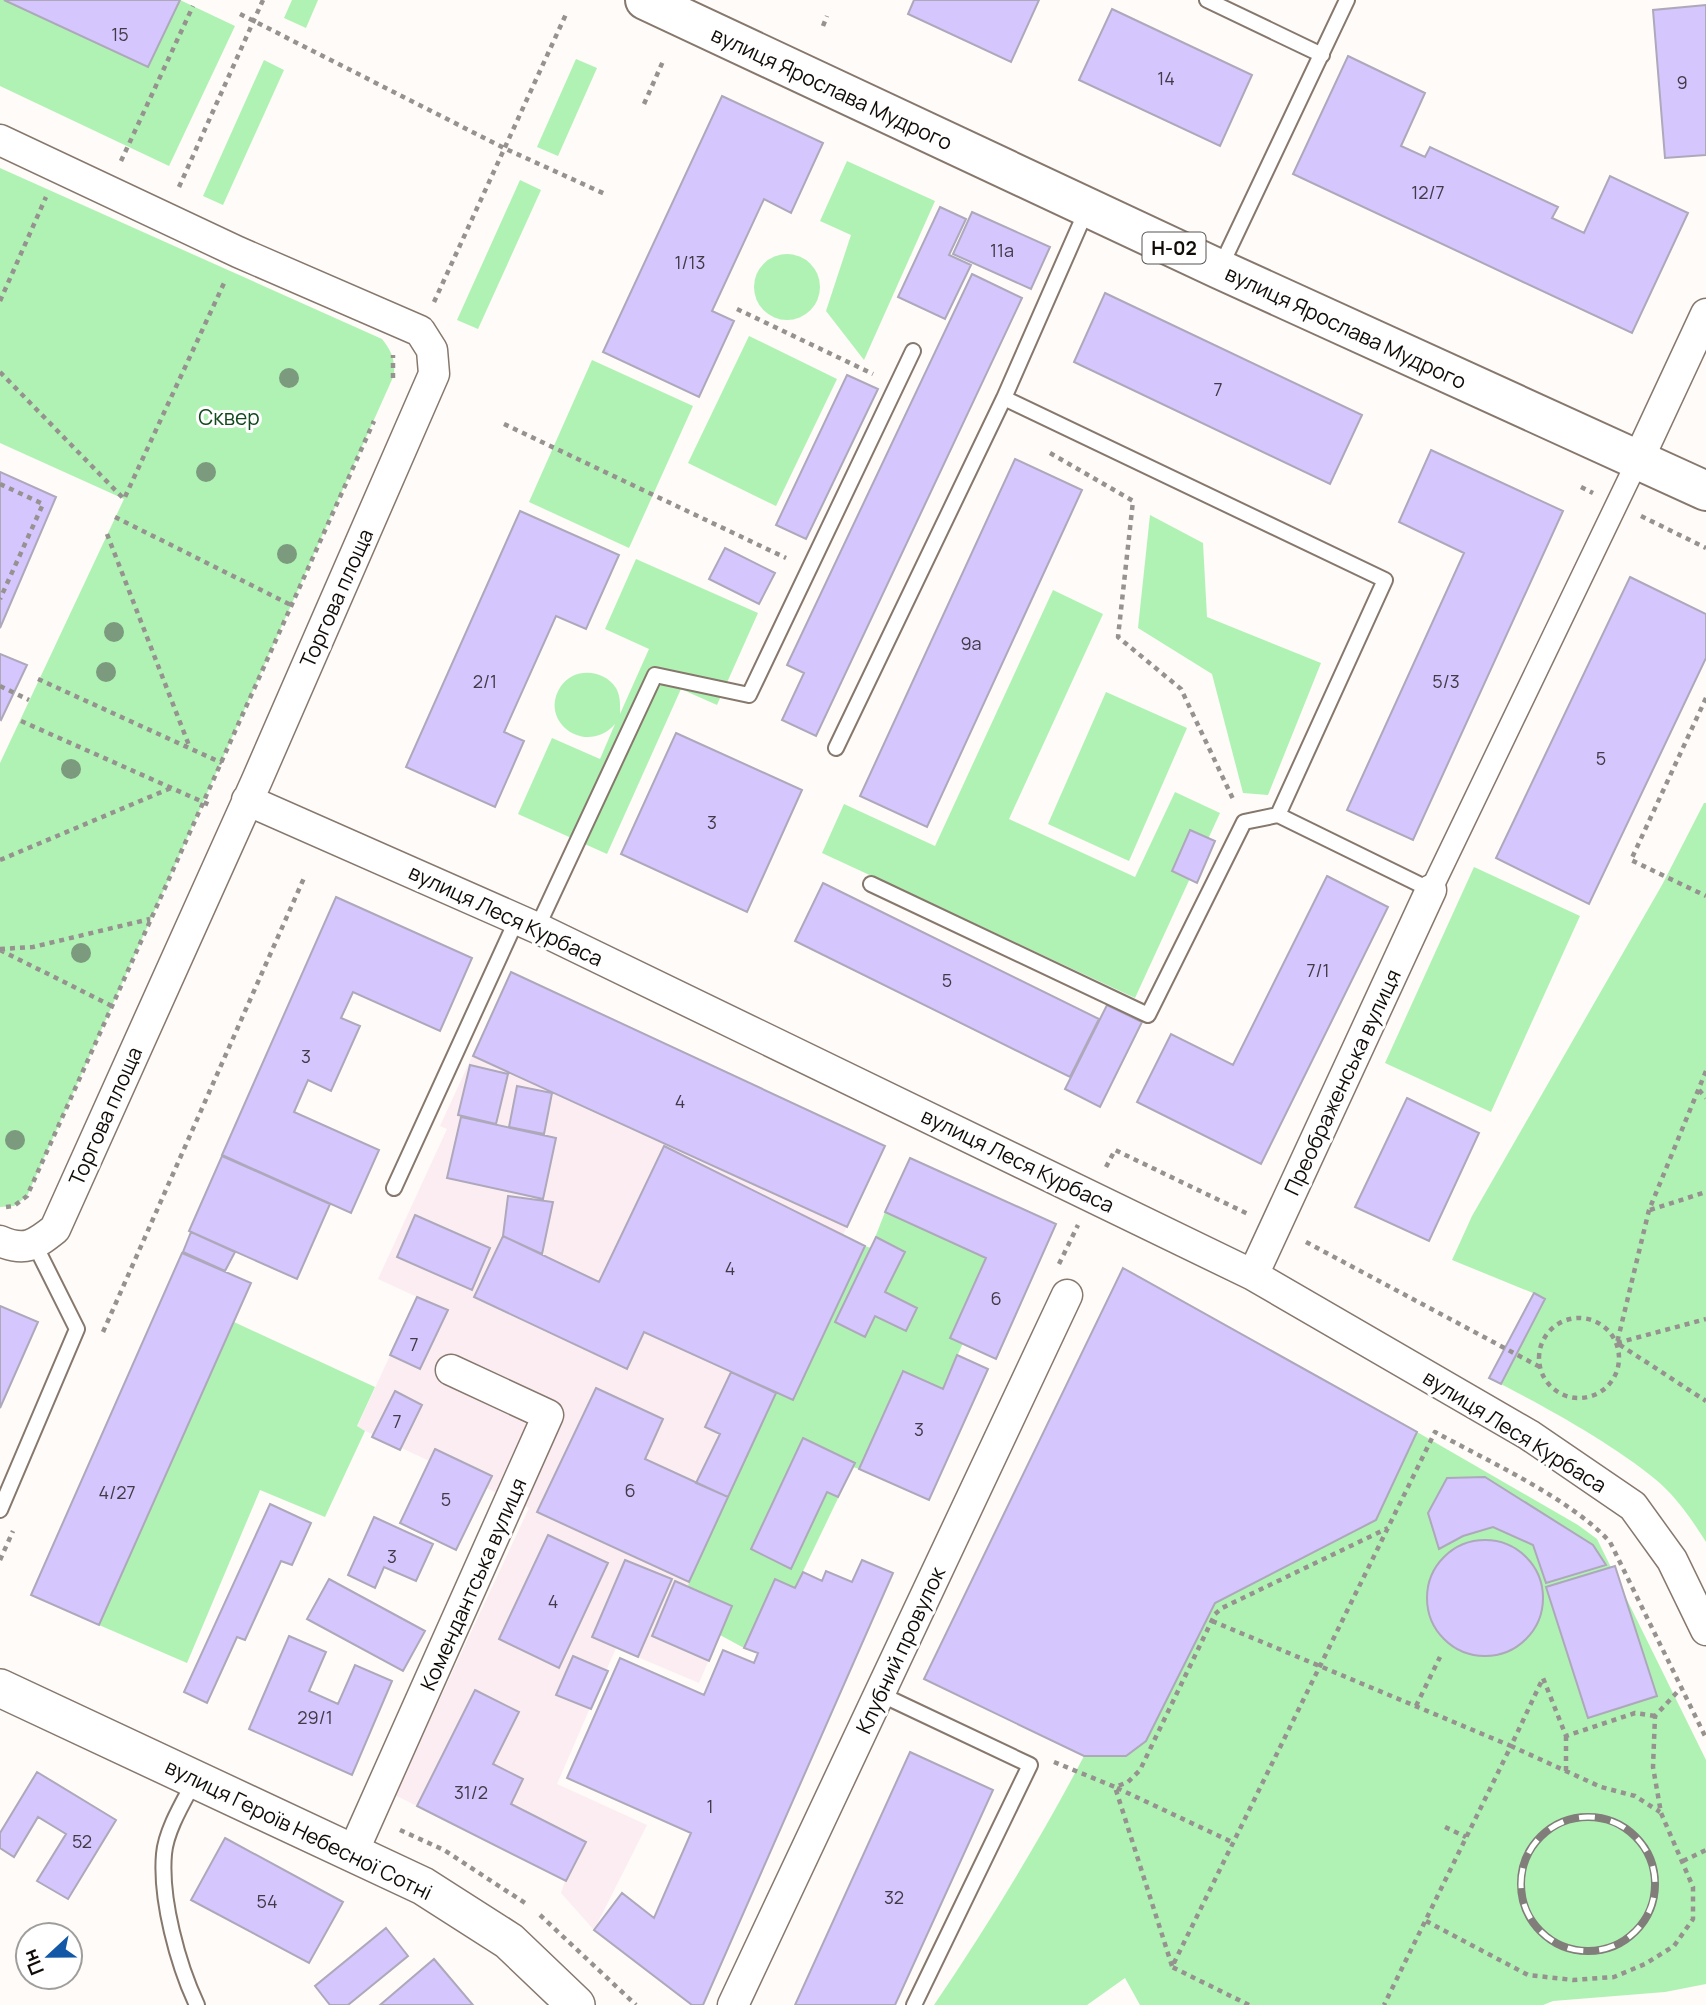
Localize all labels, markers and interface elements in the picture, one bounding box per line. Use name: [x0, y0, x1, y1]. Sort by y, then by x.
street label: вулиця Ярослава Мудрого: [707, 20, 957, 156]
house number: 15: [111, 22, 129, 46]
house number: 14: [1157, 66, 1175, 90]
house number: 9: [1676, 70, 1688, 94]
house number: 12/7: [1411, 180, 1445, 204]
road number: Н-02: [1142, 232, 1206, 264]
house number: 11а: [990, 238, 1014, 262]
house number: 1/13: [675, 250, 705, 274]
street label: вулиця Ярослава Мудрого: [1221, 259, 1471, 395]
house number: 7: [1213, 377, 1223, 401]
park label: Сквер: [198, 403, 260, 431]
street label: Торгова площа: [293, 524, 379, 672]
house number: 9а: [960, 631, 982, 655]
house number: 2/1: [473, 669, 497, 693]
house number: 5/3: [1432, 669, 1460, 693]
house number: 5: [1596, 746, 1606, 770]
house number: 3: [707, 810, 717, 834]
street label: вулиця Леся Курбаса: [404, 858, 608, 972]
house number: 7/1: [1306, 958, 1330, 982]
street label: Преображенська вулиця: [1277, 964, 1407, 1200]
house number: 5: [942, 968, 952, 992]
street label: Торгова площа: [62, 1042, 148, 1190]
house number: 3: [301, 1044, 311, 1068]
house number: 4: [675, 1089, 685, 1113]
street label: вулиця Леся Курбаса: [917, 1101, 1119, 1219]
house number: 4: [725, 1256, 735, 1280]
house number: 6: [990, 1286, 1002, 1310]
house number: 7: [409, 1332, 419, 1356]
street label: вулиця Леся Курбаса: [1418, 1363, 1612, 1499]
house number: 7: [392, 1409, 402, 1433]
house number: 3: [914, 1417, 924, 1441]
street label: Комендантська вулиця: [413, 1473, 533, 1695]
house number: 6: [624, 1478, 636, 1502]
house number: 4/27: [99, 1480, 135, 1504]
house number: 5: [441, 1487, 451, 1511]
house number: 3: [387, 1544, 397, 1568]
street label: Клубний провулок: [849, 1561, 951, 1738]
house number: 4: [548, 1589, 558, 1613]
house number: 29/1: [297, 1705, 333, 1729]
street label: вулиця Героїв Небесної Сотні: [161, 1752, 437, 1906]
house number: 31/2: [454, 1780, 488, 1804]
house number: 1: [706, 1794, 714, 1818]
house number: 52: [72, 1829, 92, 1853]
house number: 32: [884, 1885, 904, 1909]
house number: 54: [256, 1889, 278, 1913]
north arrow: [14, 1921, 84, 1991]
text: Пн: [16, 1946, 50, 1979]

